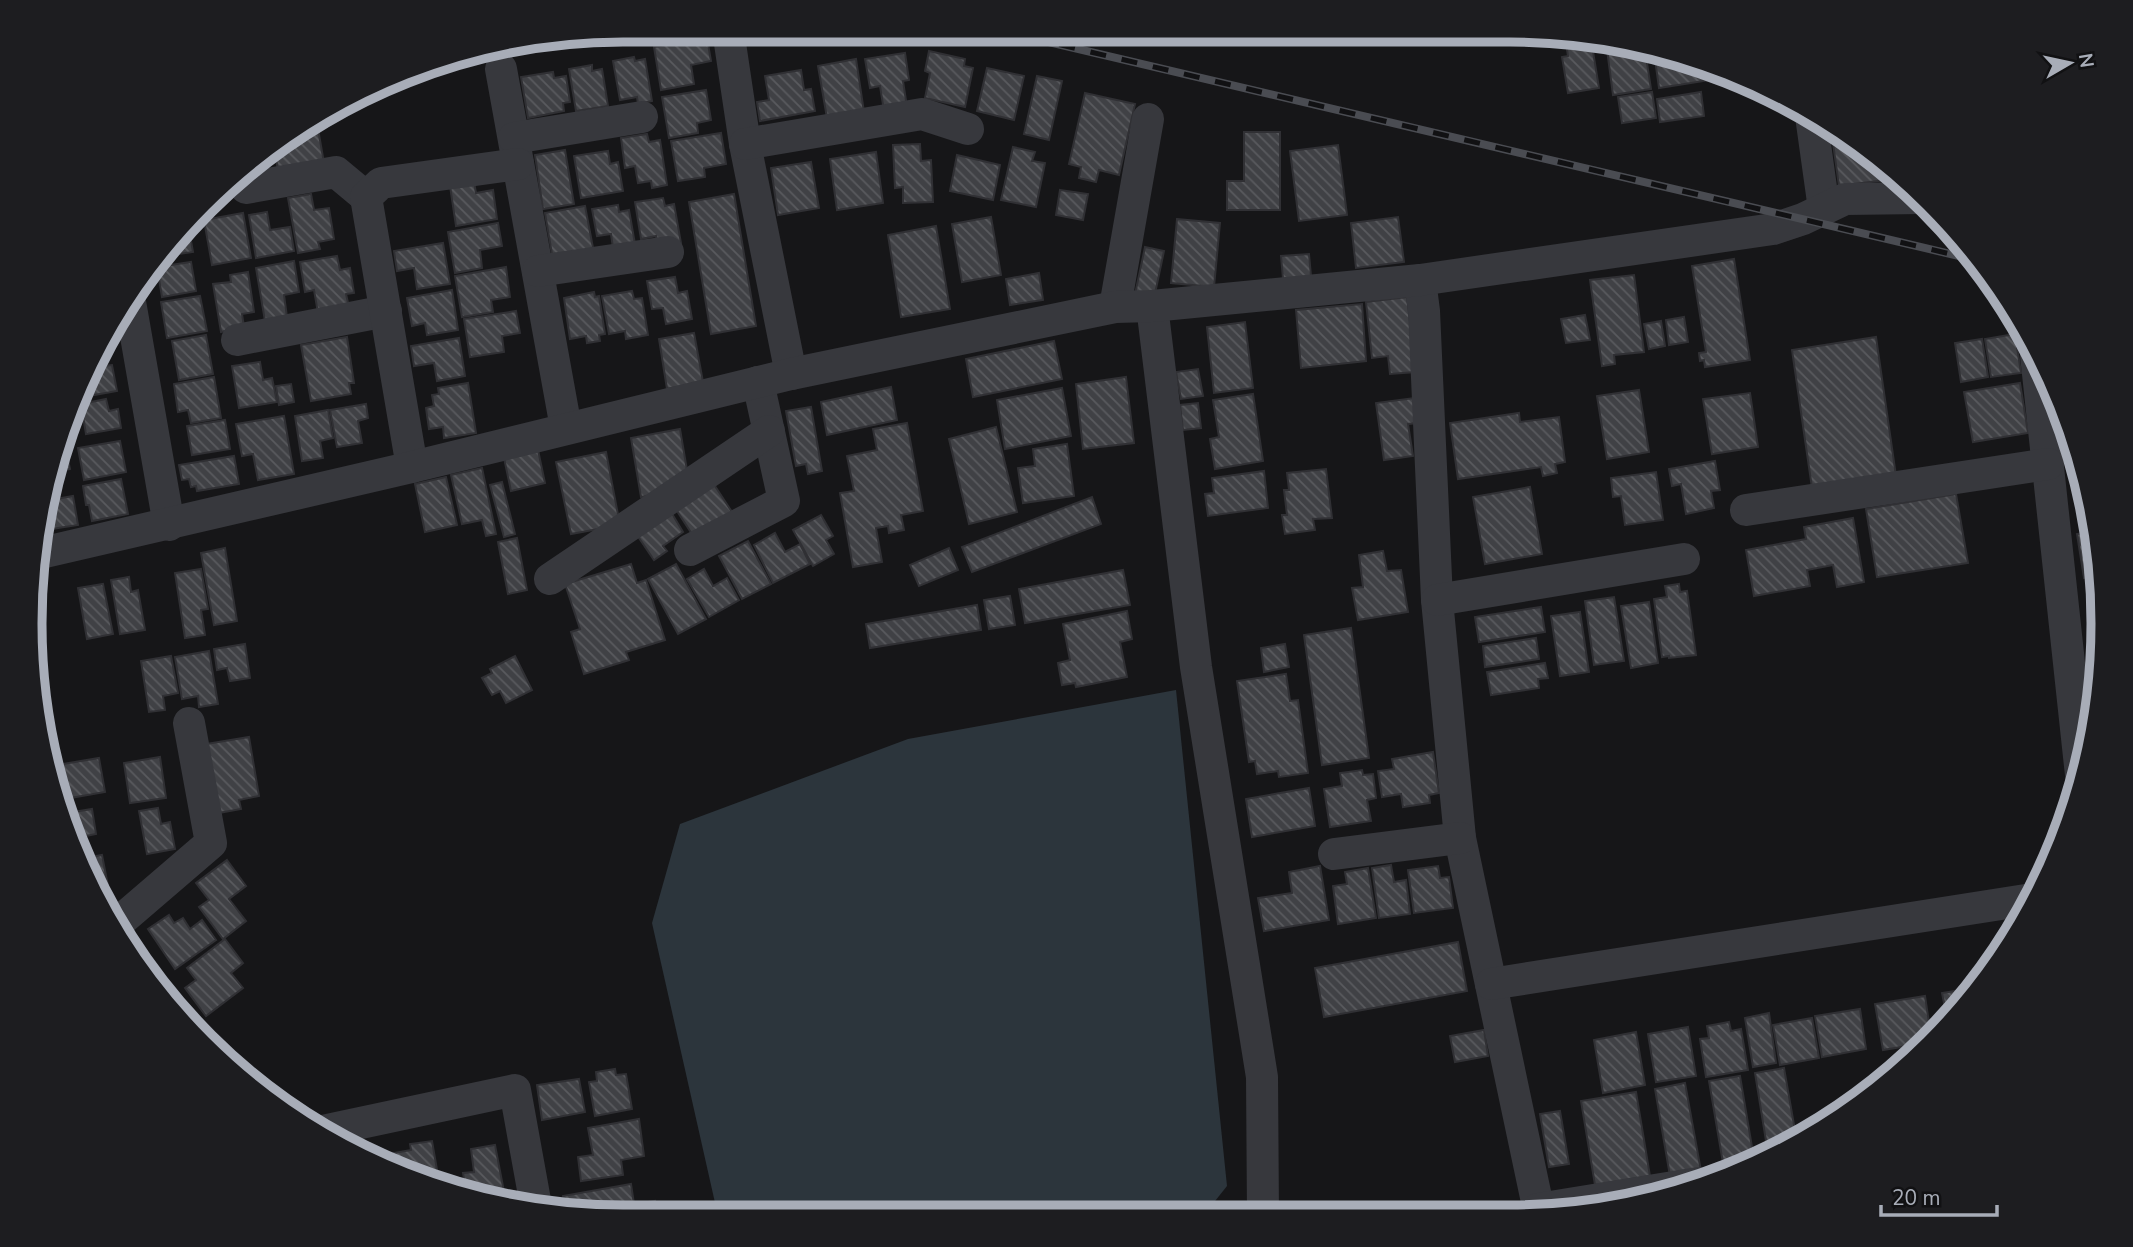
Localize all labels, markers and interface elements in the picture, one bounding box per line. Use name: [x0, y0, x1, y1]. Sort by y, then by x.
north arrow: [2035, 28, 2105, 98]
text: N: [2072, 51, 2100, 70]
scale bar: [1881, 1174, 1996, 1218]
text: 20 m: [1892, 1184, 1941, 1212]

